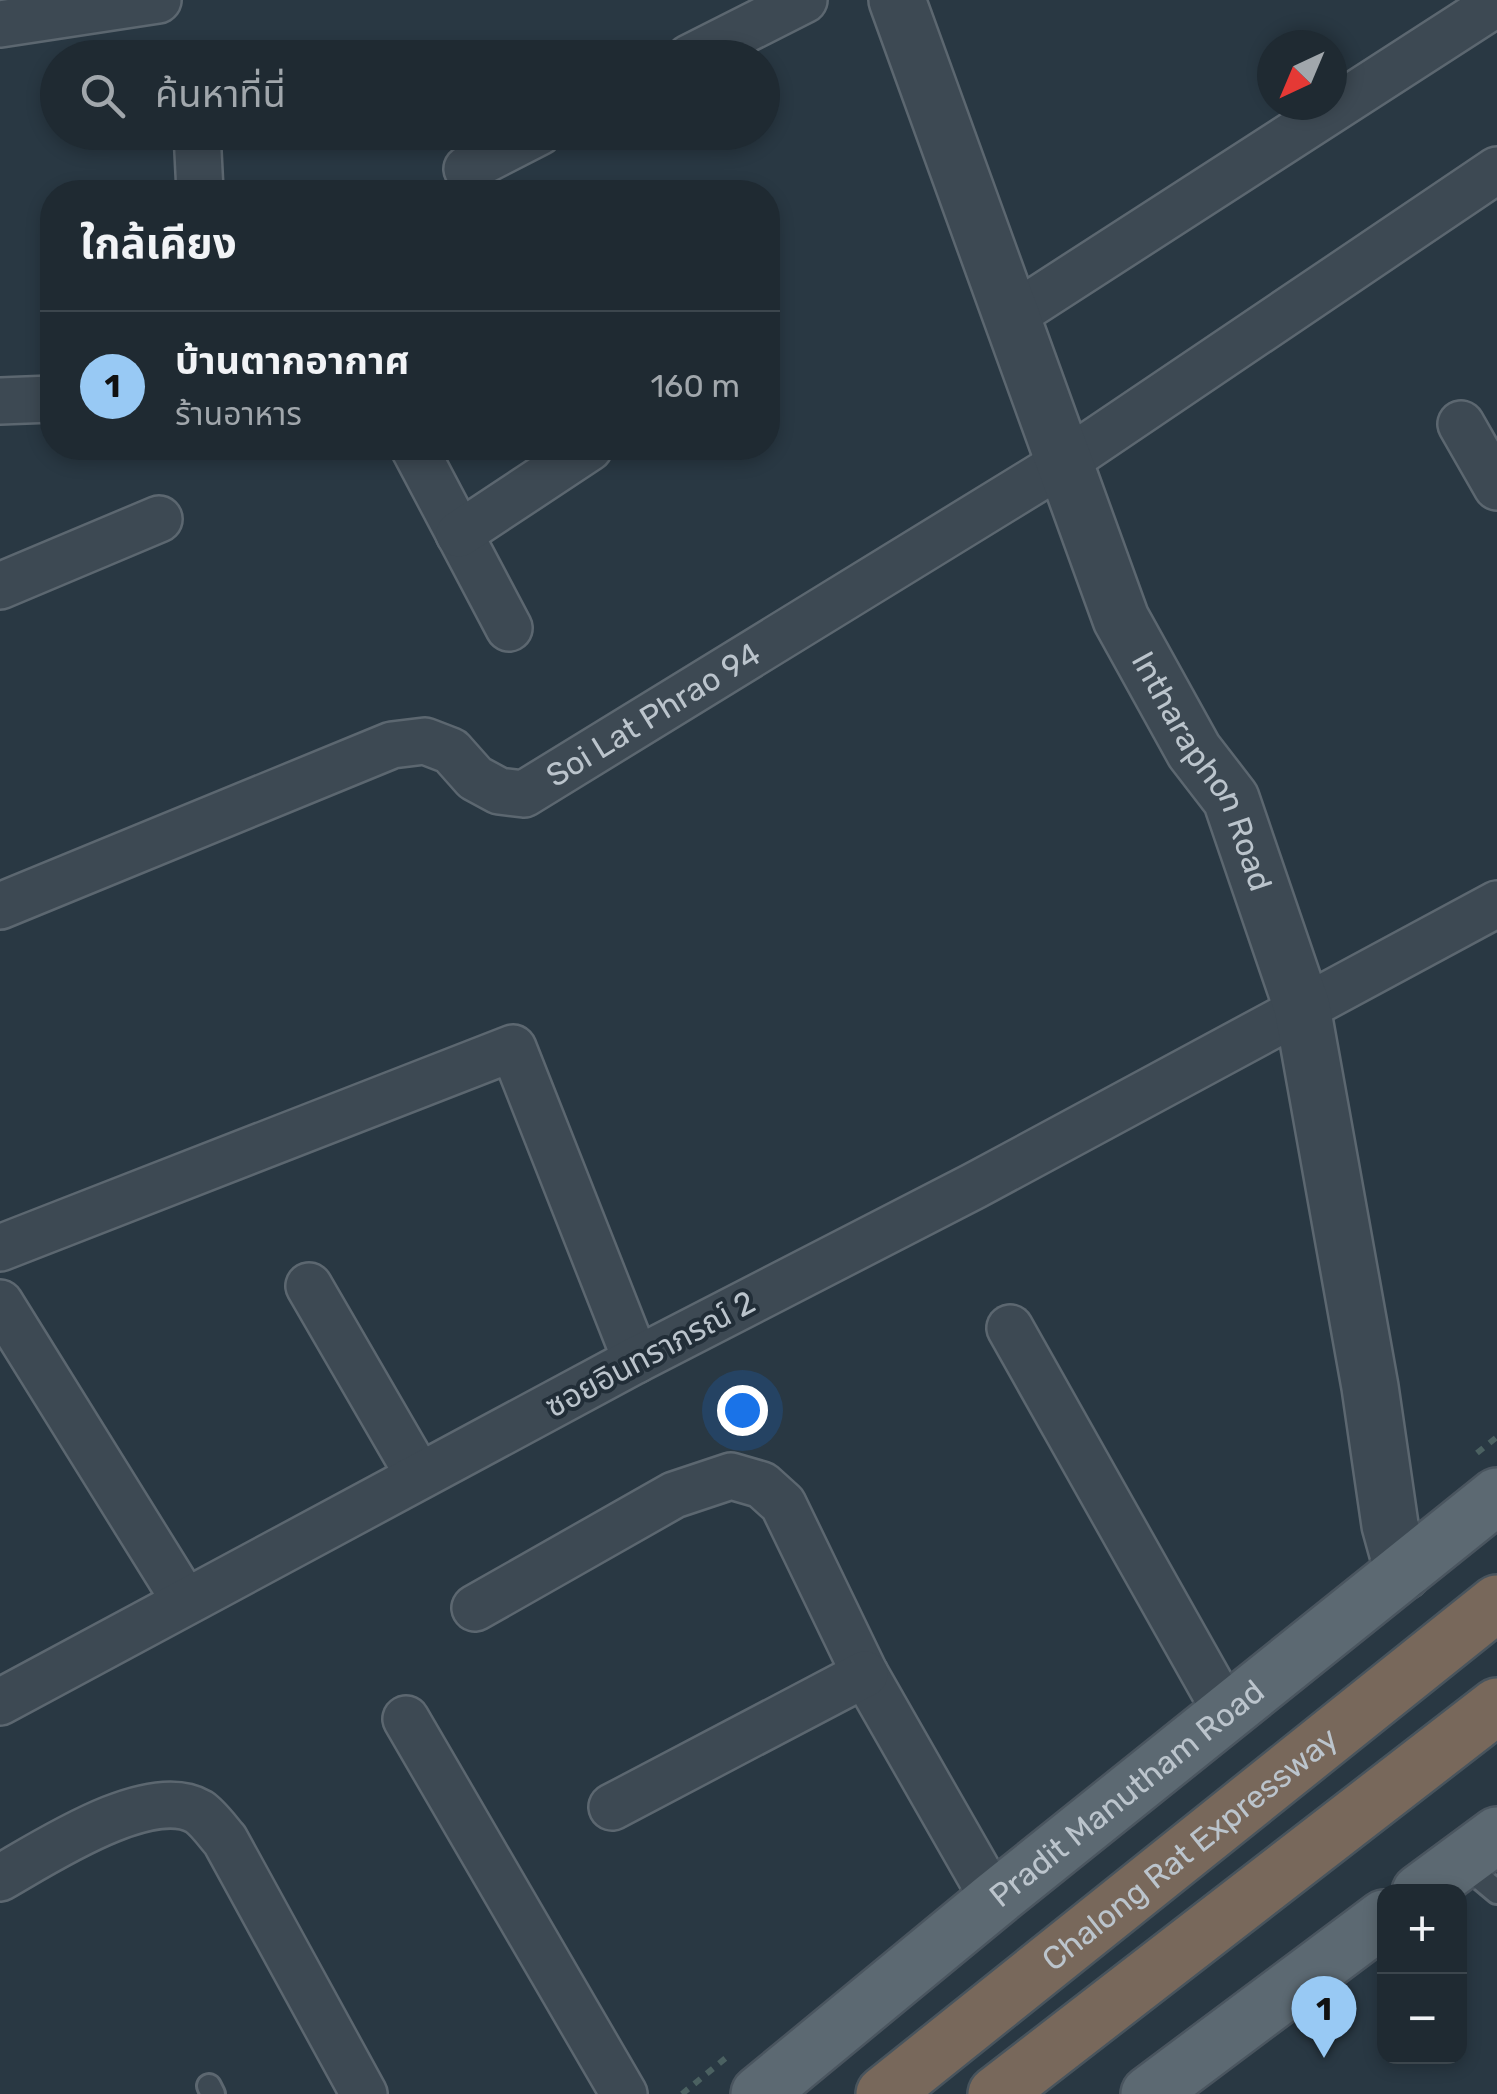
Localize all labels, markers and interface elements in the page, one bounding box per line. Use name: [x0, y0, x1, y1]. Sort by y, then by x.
north arrow: [1257, 30, 1347, 120]
search box: [40, 40, 780, 150]
icon: search: [75, 68, 130, 123]
text: ค้นหาที่นี่: [155, 71, 286, 117]
text: ใกล้เคียง: [80, 219, 237, 269]
text: บ้านตากอากาศ: [175, 338, 410, 384]
text: 1: [105, 367, 120, 405]
text: 160 m: [650, 367, 740, 405]
text: ร้านอาหาร: [175, 395, 302, 433]
street label: Soi Lat Phrao 94: [539, 635, 767, 795]
street label: Intharaphon Road: [1124, 645, 1280, 896]
street label: ซอยอินทราภรณ์ 2: [539, 1283, 761, 1425]
your location: [717, 1385, 768, 1436]
street label: Pradit Manutham Road: [982, 1672, 1272, 1915]
street label: Chalong Rat Expressway: [1035, 1719, 1345, 1979]
map controls: [1377, 1884, 1467, 2064]
button: +: [1377, 1884, 1467, 1974]
button: −: [1377, 1974, 1467, 2064]
pin: 1: [1292, 1976, 1356, 2058]

